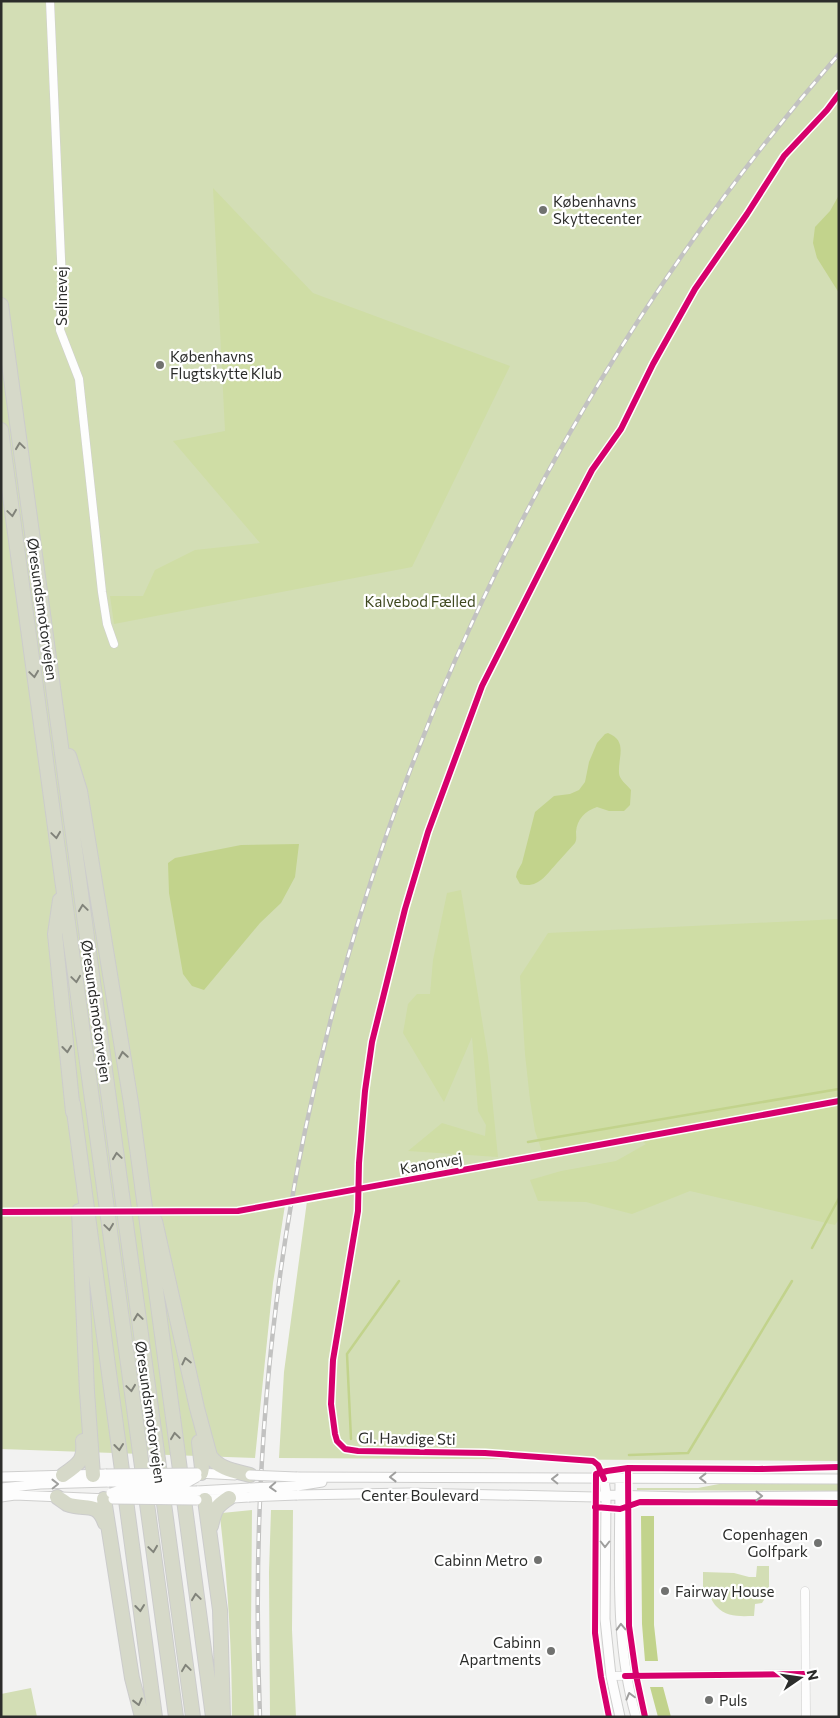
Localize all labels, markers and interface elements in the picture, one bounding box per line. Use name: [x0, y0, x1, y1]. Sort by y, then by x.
place label: Københavns Skyttecenter: [553, 192, 642, 227]
marker: Københavns Skyttecenter: [537, 204, 549, 216]
street label: Selinevej: [52, 266, 70, 326]
place label: Københavns Flugtskytte Klub: [170, 347, 282, 382]
marker: Københavns Flugtskytte Klub: [154, 359, 166, 371]
one-way arrow: [16, 441, 26, 450]
one-way arrow: [6, 509, 17, 517]
street label: Øresundsmotorvejen: [24, 537, 62, 681]
park label: Kalvebod Fælled: [364, 592, 476, 610]
one-way arrow: [28, 670, 39, 678]
one-way arrow: [50, 831, 61, 839]
one-way arrow: [78, 904, 89, 912]
street label: Øresundsmotorvejen: [78, 939, 116, 1083]
one-way arrow: [70, 975, 80, 984]
one-way arrow: [61, 1045, 72, 1053]
one-way arrow: [118, 1050, 129, 1058]
street label: Kanonvej: [398, 1149, 464, 1177]
one-way arrow: [112, 1151, 123, 1159]
one-way arrow: [103, 1223, 114, 1231]
one-way arrow: [134, 1312, 144, 1321]
street label: Øresundsmotorvejen: [132, 1340, 170, 1484]
one-way arrow: [181, 1356, 192, 1365]
one-way arrow: [125, 1384, 136, 1392]
street label: Gl. Havdige Sti: [358, 1428, 456, 1448]
one-way arrow: [170, 1432, 181, 1440]
one-way arrow: [113, 1443, 124, 1451]
one-way arrow: [389, 1472, 396, 1482]
one-way arrow: [551, 1473, 559, 1484]
one-way arrow: [698, 1473, 706, 1483]
one-way arrow: [52, 1479, 60, 1489]
one-way arrow: [269, 1481, 277, 1492]
street label: Center Boulevard: [361, 1486, 479, 1504]
one-way arrow: [756, 1491, 764, 1501]
place label: Copenhagen Golfpark: [722, 1525, 808, 1560]
marker: Copenhagen Golfpark: [812, 1537, 824, 1549]
one-way arrow: [600, 1540, 610, 1548]
one-way arrow: [147, 1545, 157, 1553]
place label: Cabinn Metro: [434, 1551, 528, 1569]
marker: Cabinn Metro: [532, 1554, 544, 1566]
place label: Fairway House: [675, 1582, 775, 1600]
marker: Fairway House: [659, 1585, 671, 1597]
one-way arrow: [191, 1593, 202, 1601]
one-way arrow: [134, 1604, 145, 1612]
one-way arrow: [616, 1623, 626, 1630]
place label: Cabinn Apartments: [459, 1633, 541, 1668]
marker: Cabinn Apartments: [545, 1645, 557, 1657]
north arrow: [775, 1653, 825, 1703]
one-way arrow: [181, 1664, 192, 1672]
text: N: [804, 1668, 823, 1682]
place label: Puls: [719, 1691, 748, 1709]
one-way arrow: [625, 1692, 636, 1701]
marker: Puls: [703, 1694, 715, 1706]
one-way arrow: [132, 1698, 143, 1707]

